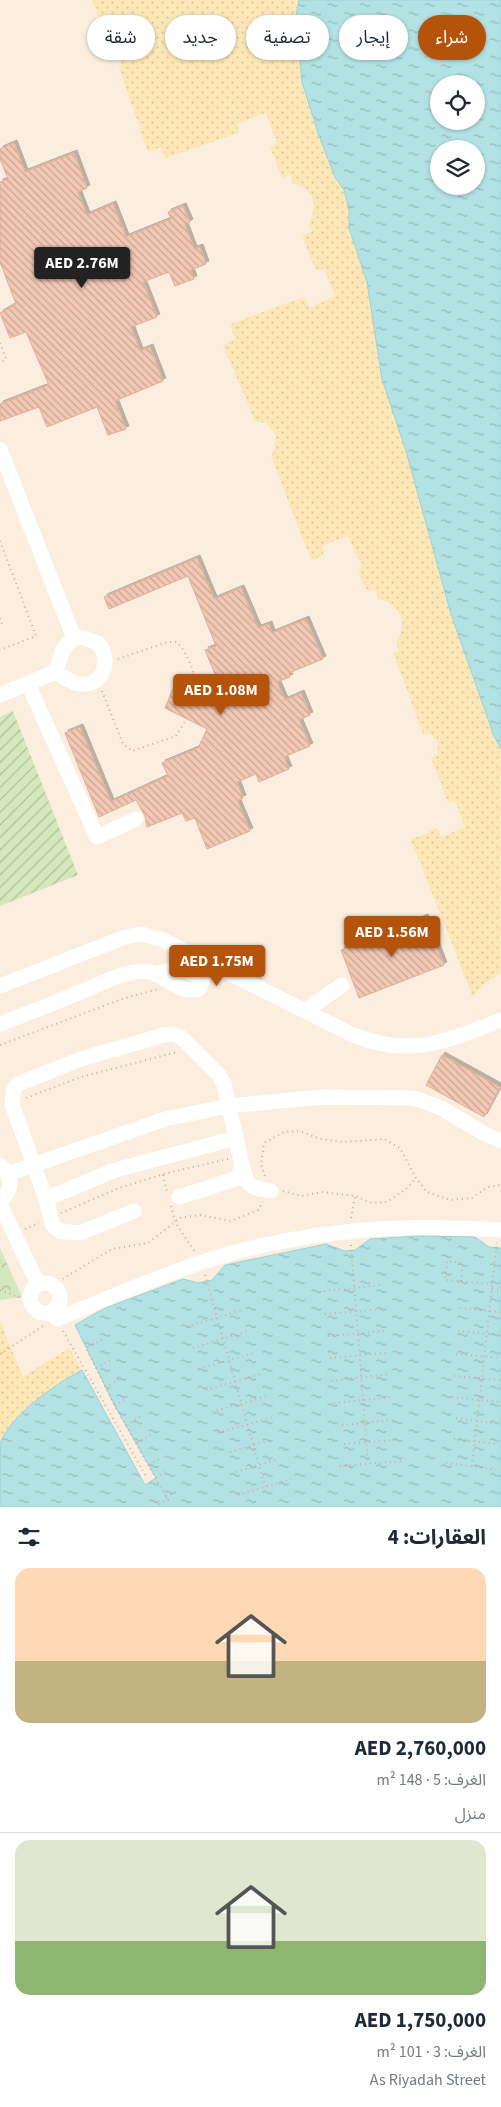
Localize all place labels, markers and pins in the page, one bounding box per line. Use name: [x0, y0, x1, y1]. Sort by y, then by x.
pin: AED 2.76M: [25, 246, 139, 289]
pin: AED 1.08M: [164, 674, 278, 716]
pin: AED 1.56M: [335, 916, 449, 958]
pin: AED 1.75M: [160, 944, 274, 987]

